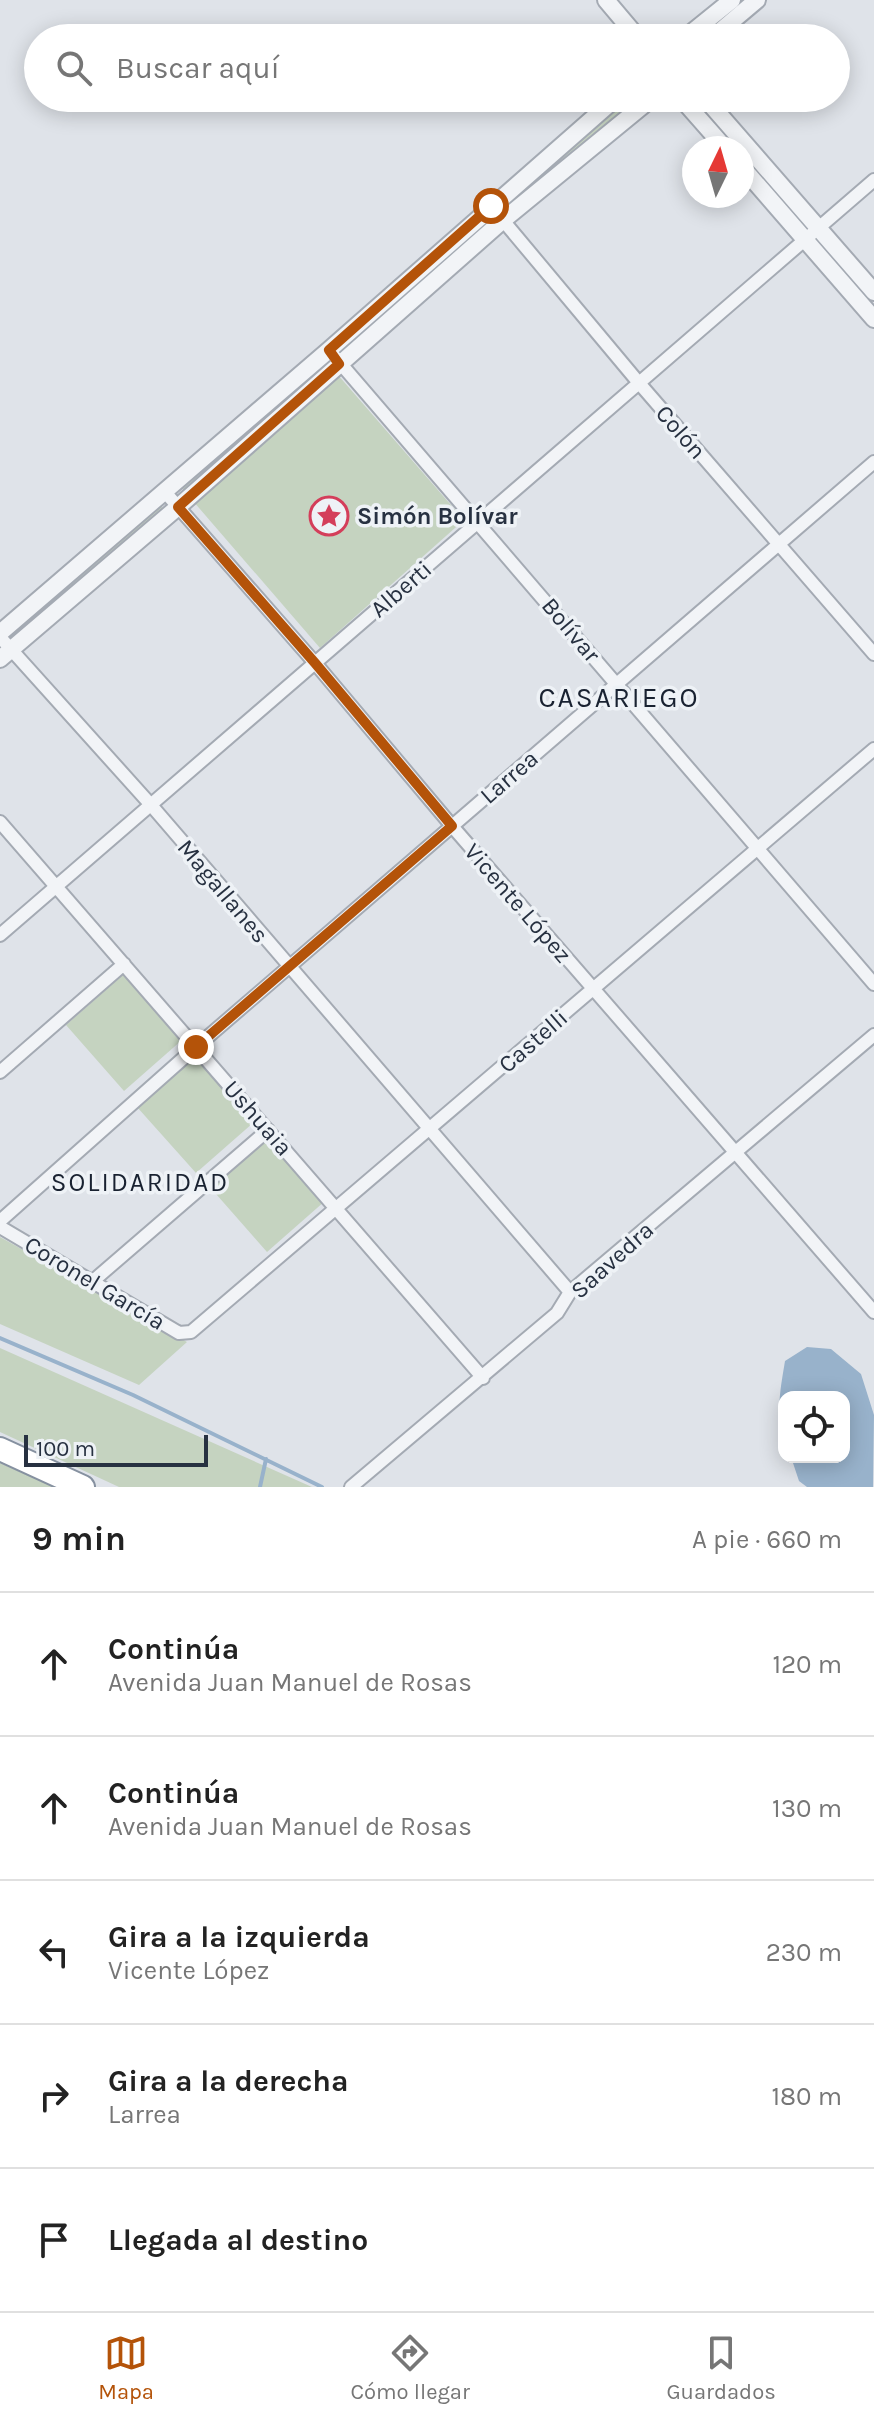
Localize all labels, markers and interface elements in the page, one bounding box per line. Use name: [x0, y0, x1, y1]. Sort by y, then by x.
search box: [24, 24, 850, 112]
icon: search: [52, 46, 96, 90]
text: Buscar aquí: [116, 50, 280, 86]
north arrow: [682, 136, 754, 208]
route start: [473, 188, 509, 224]
street label: Colón: [650, 399, 712, 465]
place icon: Simón Bolívar: [308, 495, 350, 537]
place label: Simón Bolívar: [357, 502, 518, 530]
street label: Alberti: [365, 555, 437, 623]
street label: Bolívar: [536, 592, 606, 668]
district label: CASARIEGO: [538, 681, 700, 714]
street label: Larrea: [474, 744, 544, 810]
street label: Magallanes: [172, 834, 274, 948]
street label: Vicente López: [459, 838, 577, 968]
street label: Castelli: [493, 1003, 573, 1079]
route end: [178, 1029, 214, 1065]
street label: Ushuaia: [218, 1075, 298, 1161]
district label: SOLIDARIDAD: [51, 1167, 229, 1198]
street label: Saavedra: [565, 1216, 659, 1304]
street label: Coronel García: [20, 1230, 170, 1336]
map controls: [778, 1391, 850, 1463]
button: locate: [778, 1391, 850, 1463]
scale bar: [24, 1431, 208, 1467]
text: 100 m: [36, 1436, 95, 1462]
text: 9 min: [32, 1519, 126, 1559]
text: A pie · 660 m: [692, 1524, 842, 1555]
text: Continúa: [108, 1631, 239, 1667]
icon: ahead: [32, 1642, 76, 1686]
text: 120 m: [772, 1649, 842, 1680]
text: Avenida Juan Manuel de Rosas: [108, 1667, 472, 1698]
text: Continúa: [108, 1775, 239, 1811]
icon: ahead: [32, 1786, 76, 1830]
text: 130 m: [772, 1793, 842, 1824]
text: Avenida Juan Manuel de Rosas: [108, 1811, 472, 1842]
text: Gira a la izquierda: [108, 1919, 370, 1955]
icon: left: [32, 1930, 76, 1974]
text: 230 m: [766, 1937, 842, 1968]
text: Vicente López: [108, 1955, 269, 1986]
text: Gira a la derecha: [108, 2063, 349, 2099]
icon: right: [32, 2074, 76, 2118]
text: 180 m: [772, 2081, 842, 2112]
text: Larrea: [108, 2099, 181, 2130]
icon: arrive: [32, 2218, 76, 2262]
text: Llegada al destino: [108, 2222, 368, 2258]
tab: Mapa: [98, 2331, 154, 2405]
tab: Cómo llegar: [350, 2331, 470, 2405]
tab: Guardados: [666, 2331, 776, 2405]

